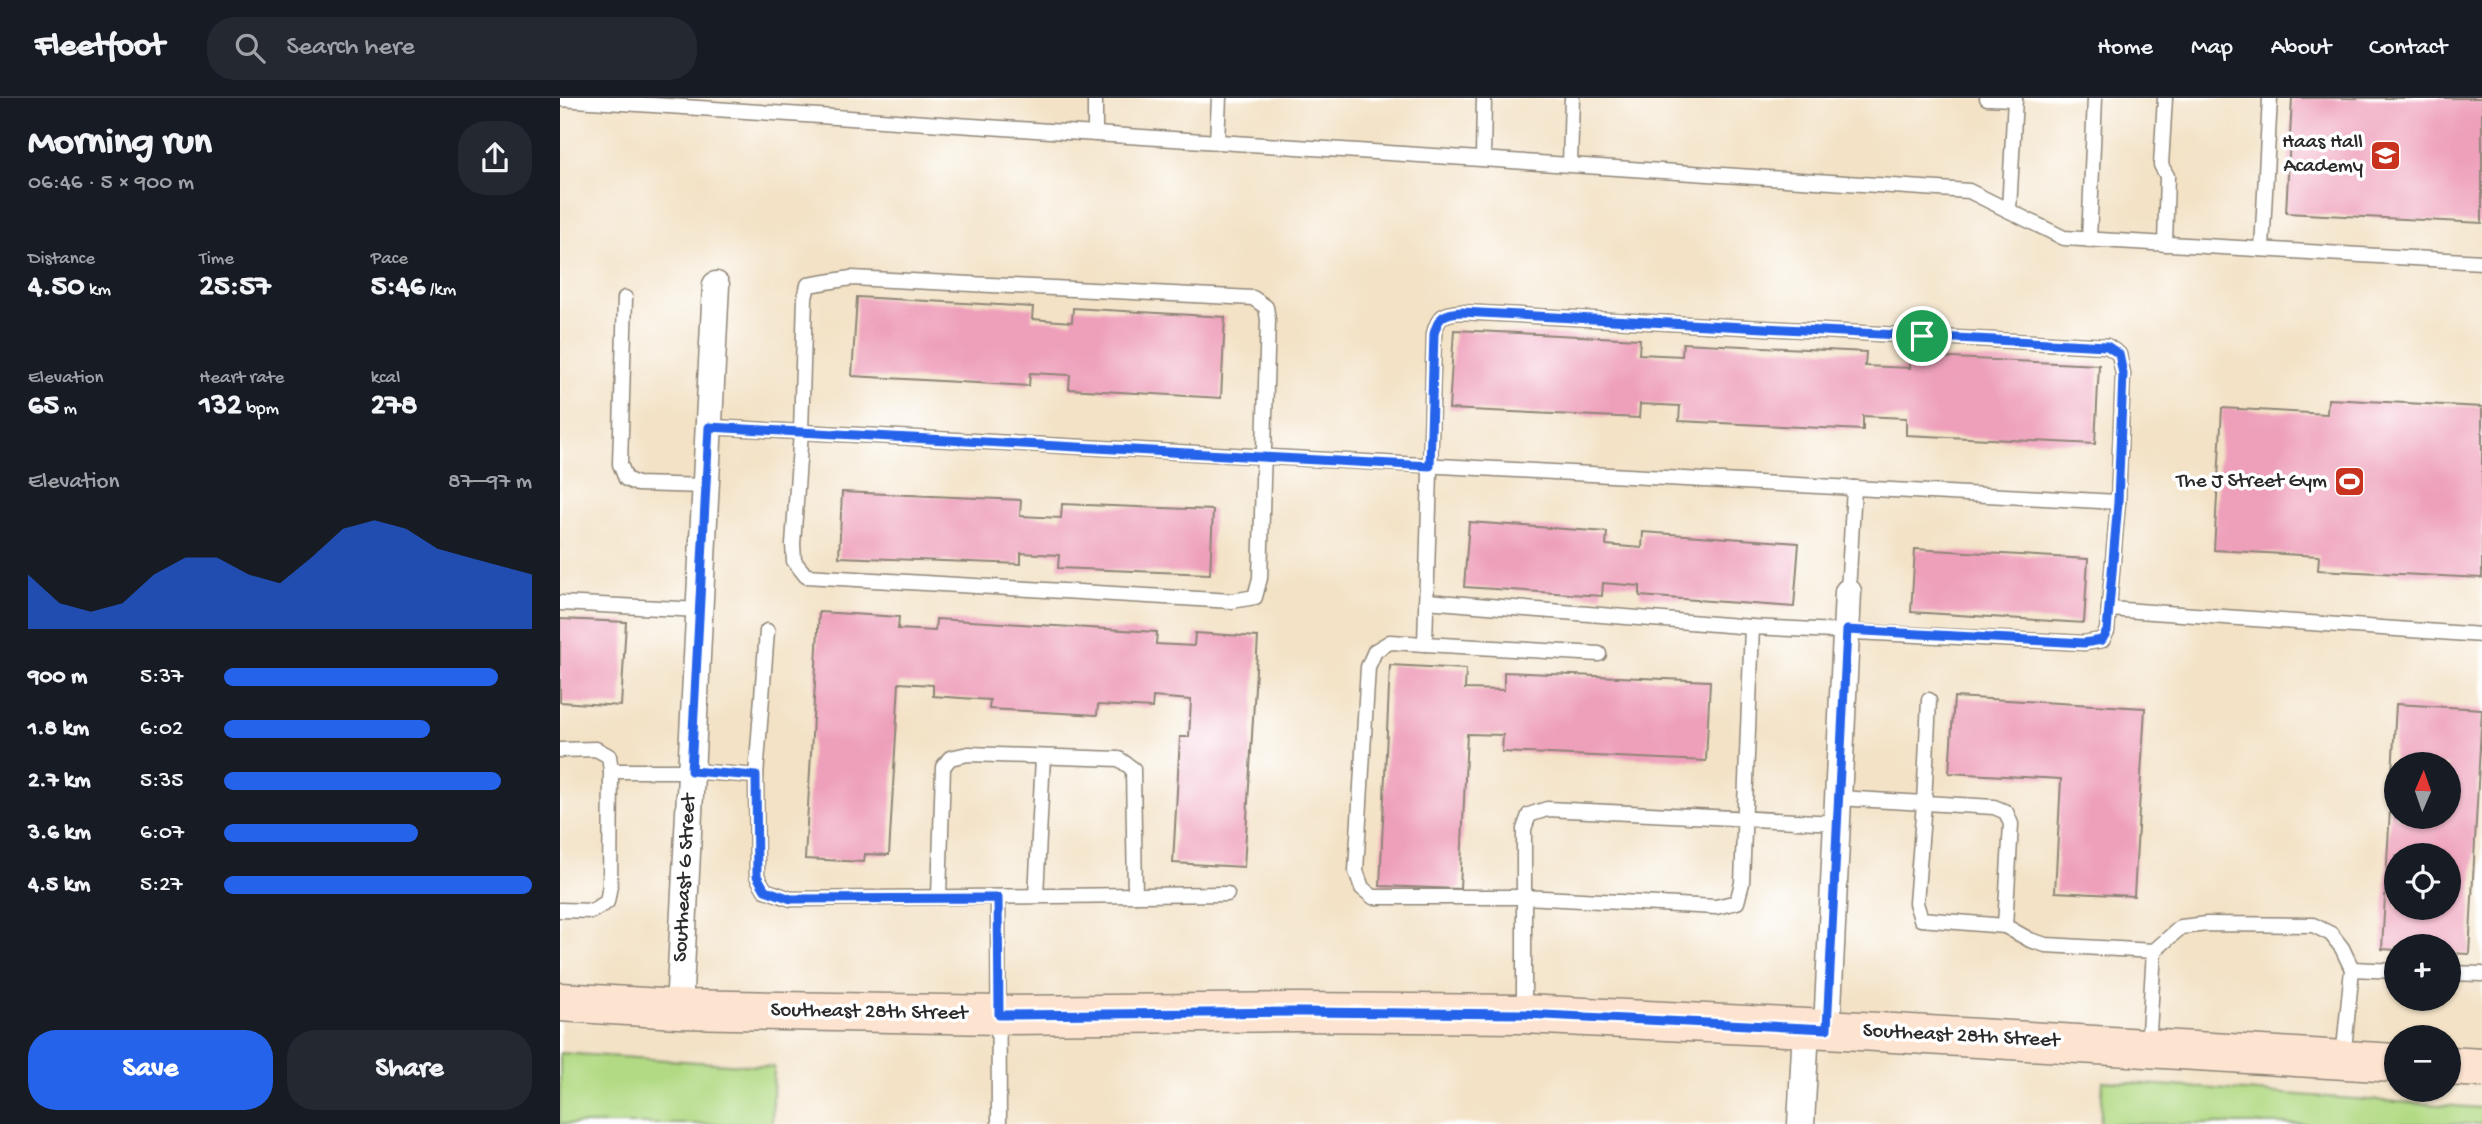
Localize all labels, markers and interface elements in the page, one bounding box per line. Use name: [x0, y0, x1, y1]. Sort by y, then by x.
search box: [207, 17, 697, 80]
text: Fleetfoot: [35, 29, 165, 67]
icon: search: [231, 29, 269, 67]
text: Search here: [287, 33, 415, 64]
text: Home: [2097, 34, 2153, 63]
text: Map: [2191, 34, 2233, 63]
text: About: [2271, 34, 2331, 63]
text: Contact: [2369, 34, 2447, 63]
button: share: [458, 121, 532, 195]
text: Morning run: [28, 122, 212, 166]
place label: Haas Hall Academy: [2282, 131, 2363, 180]
school or university icon: Haas Hall Academy: [2369, 138, 2403, 172]
text: 06:46 · 5 × 900 m: [28, 170, 194, 197]
text: Distance: [28, 248, 95, 271]
text: Time: [199, 248, 234, 271]
text: Pace: [371, 248, 408, 271]
text: 4.50: [28, 271, 84, 306]
text: 25:57: [199, 271, 271, 306]
text: 5:46: [371, 271, 425, 306]
text: km: [84, 279, 111, 302]
text: /km: [425, 279, 456, 302]
pin: [1892, 306, 1952, 366]
icon: arrive: [1903, 317, 1941, 355]
text: Elevation: [28, 367, 104, 390]
text: Heart rate: [199, 367, 284, 390]
text: kcal: [371, 367, 400, 390]
text: 65: [28, 390, 59, 425]
text: 132: [199, 390, 242, 425]
text: 278: [371, 390, 417, 425]
text: m: [59, 398, 77, 421]
text: bpm: [242, 398, 279, 421]
sports icon: The J Street Gym: [2333, 465, 2367, 499]
text: Elevation: [28, 469, 119, 496]
text: 87–97 m: [448, 469, 532, 496]
place label: The J Street Gym: [2175, 470, 2327, 495]
text: 900 m: [28, 664, 87, 691]
text: 5:37: [140, 664, 183, 691]
text: 1.8 km: [28, 716, 89, 743]
text: 6:02: [140, 716, 183, 743]
north arrow: [2384, 752, 2460, 830]
map controls: [2384, 752, 2461, 1102]
text: 2.7 km: [28, 768, 91, 795]
text: 5:35: [140, 768, 183, 795]
street label: Southeast G Street: [669, 791, 703, 963]
text: 3.6 km: [28, 820, 91, 847]
text: 6:07: [140, 820, 184, 847]
button: locate: [2384, 843, 2461, 920]
text: 4.5 km: [28, 872, 90, 899]
text: 5:27: [140, 872, 183, 899]
button: +: [2384, 934, 2461, 1011]
street label: Southeast 28th Street: [770, 999, 970, 1027]
street label: Southeast 28th Street: [1862, 1019, 2062, 1055]
button: −: [2384, 1025, 2461, 1102]
button: Save: [28, 1030, 273, 1110]
button: Share: [287, 1030, 532, 1110]

